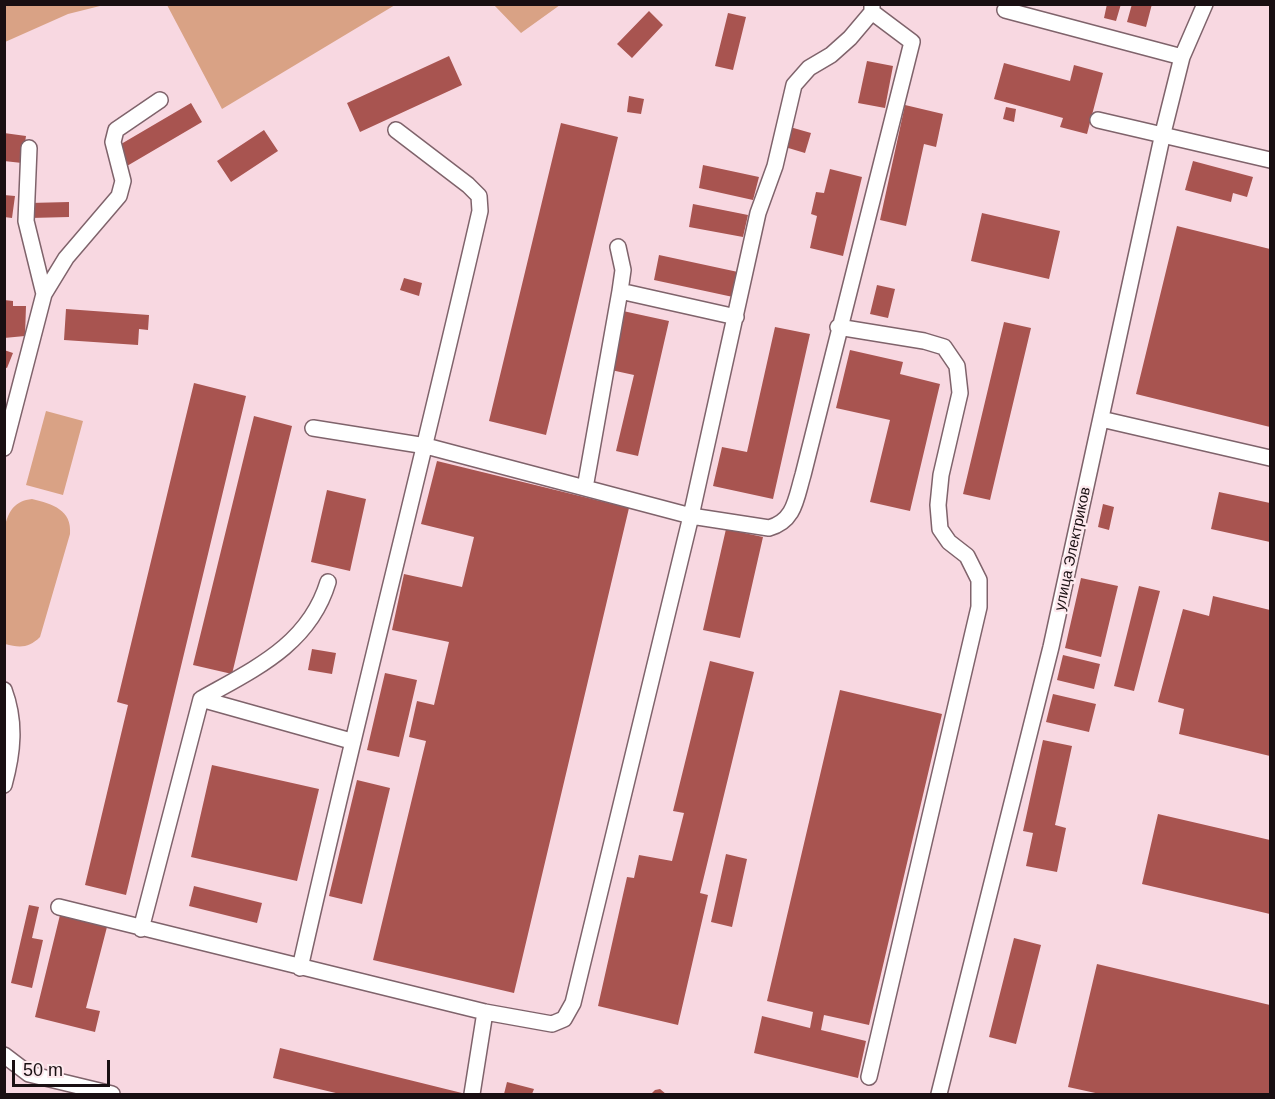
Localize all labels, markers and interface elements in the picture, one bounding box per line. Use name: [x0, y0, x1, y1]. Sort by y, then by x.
street label: улица Электриков: [1051, 485, 1095, 613]
scale bar: [15, 1048, 112, 1086]
text: 50 m: [23, 1060, 63, 1080]

